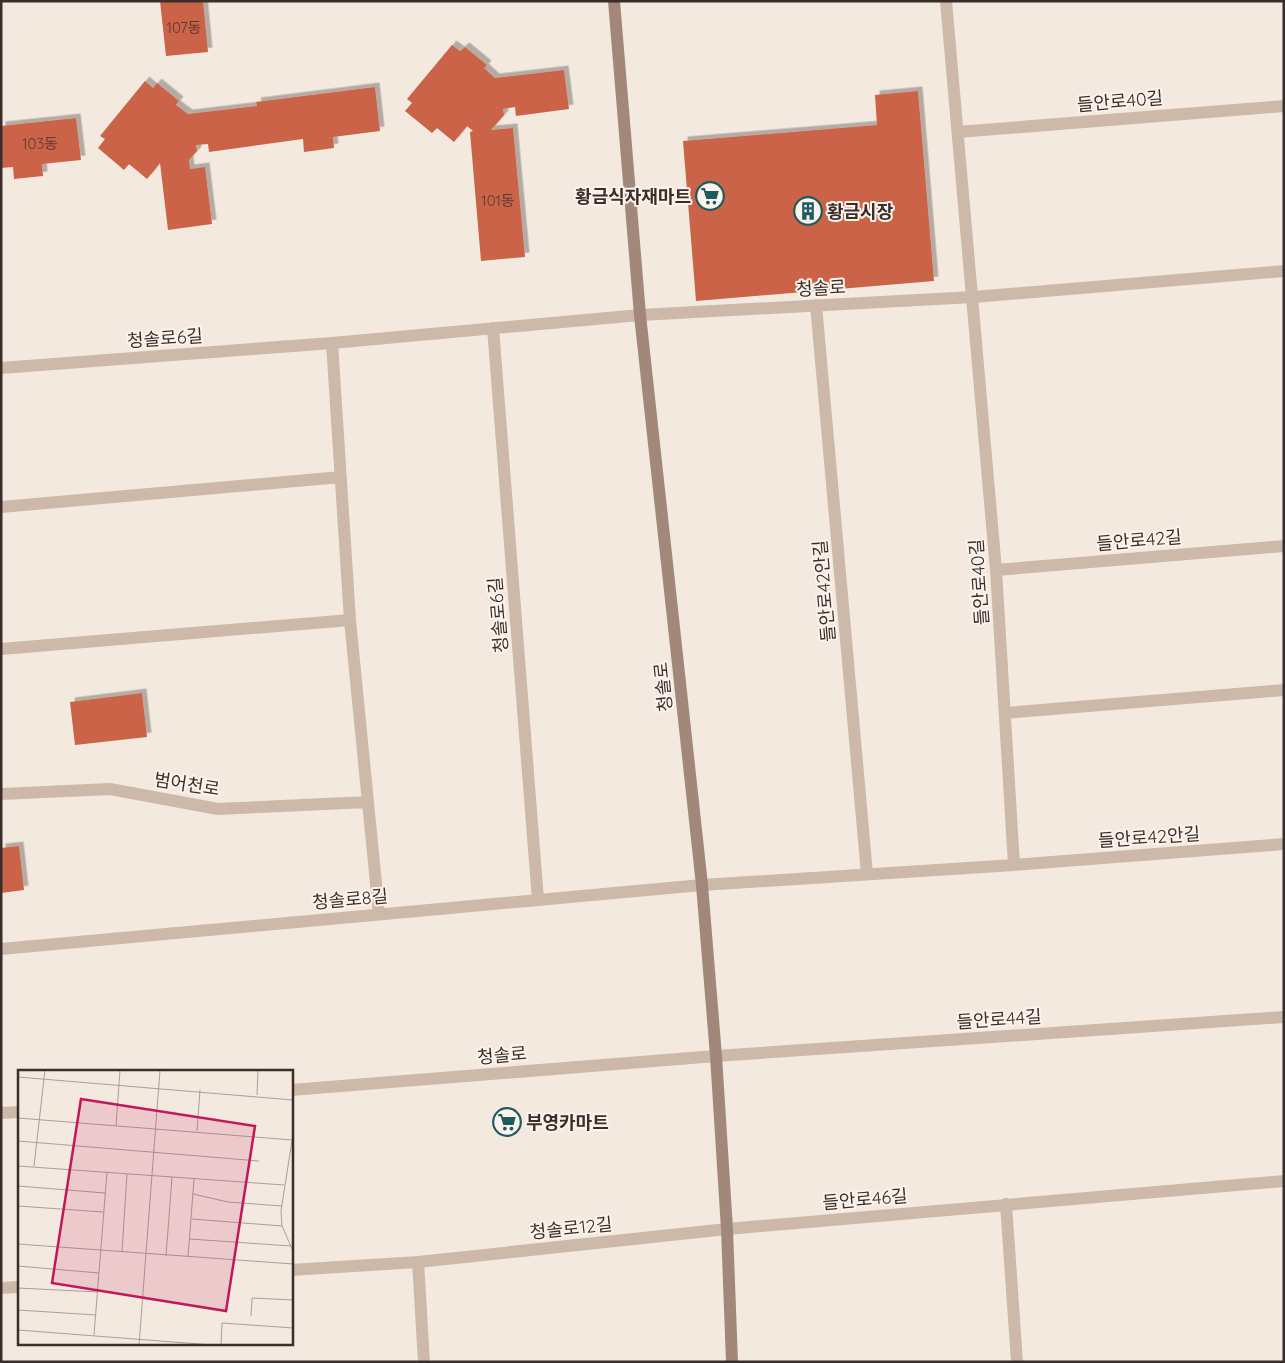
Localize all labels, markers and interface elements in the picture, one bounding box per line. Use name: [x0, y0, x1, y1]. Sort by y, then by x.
house number: 107동: [166, 18, 202, 37]
street label: 들안로40길: [1076, 86, 1164, 116]
house number: 103동: [22, 134, 58, 153]
supermarket icon: 황금식자재마트: [695, 181, 725, 211]
place label: 황금식자재마트: [575, 185, 691, 208]
house number: 101동: [481, 191, 515, 210]
building icon: 황금시장: [793, 196, 823, 226]
place label: 황금시장: [827, 200, 894, 223]
street label: 청솔로: [796, 275, 846, 301]
street label: 청솔로6길: [126, 324, 204, 352]
street label: 들안로42길: [1095, 525, 1183, 555]
street label: 들안로40길: [965, 538, 993, 626]
street label: 들안로42안길: [808, 539, 840, 643]
street label: 청솔로6길: [483, 576, 513, 654]
street label: 청솔로: [649, 661, 677, 713]
street label: 범어천로: [152, 767, 222, 801]
street label: 들안로42안길: [1097, 822, 1201, 852]
street label: 청솔로8길: [311, 884, 389, 914]
street label: 들안로44길: [956, 1005, 1042, 1033]
street label: 청솔로: [476, 1041, 528, 1069]
inset map: [18, 1070, 292, 1346]
supermarket icon: 부영카마트: [492, 1107, 522, 1137]
place label: 부영카마트: [526, 1111, 609, 1134]
street label: 들안로46길: [821, 1184, 909, 1214]
street label: 청솔로12길: [529, 1212, 613, 1244]

